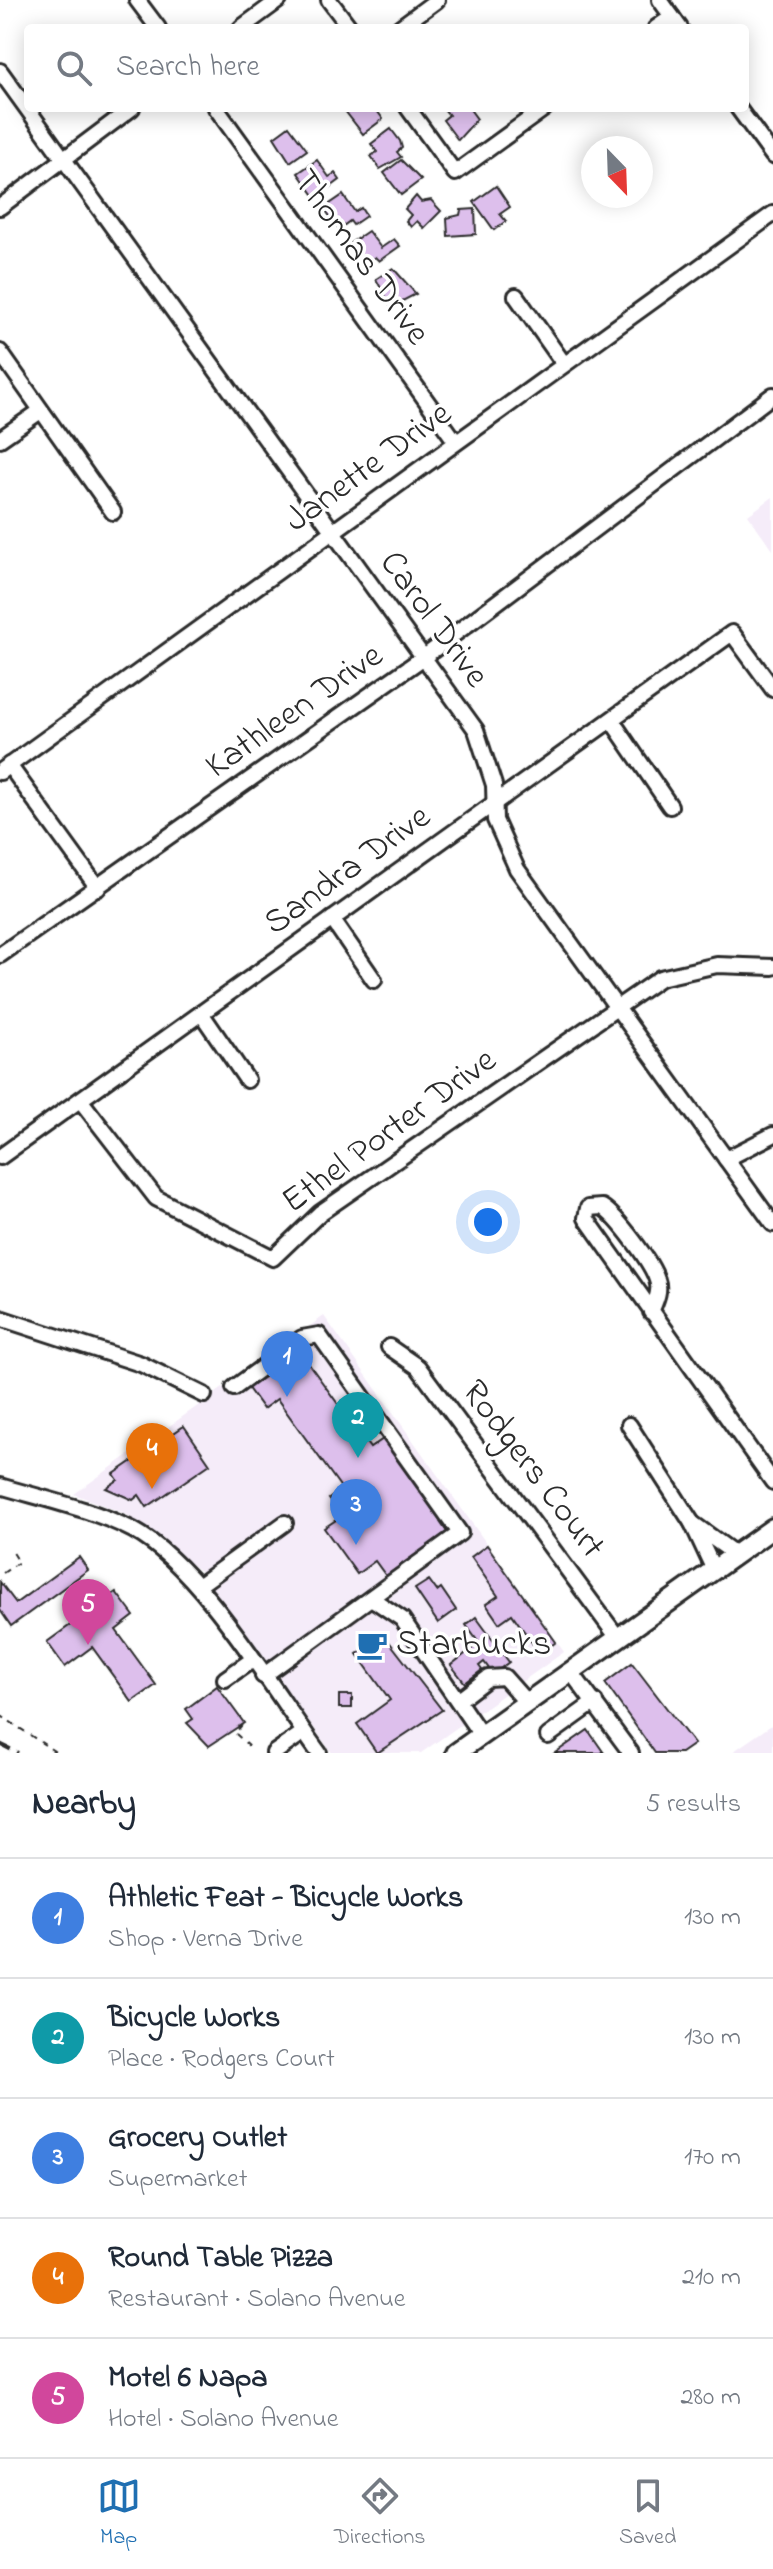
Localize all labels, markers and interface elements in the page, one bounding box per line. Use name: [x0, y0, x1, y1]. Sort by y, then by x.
search box: [24, 24, 749, 112]
icon: search: [52, 46, 96, 90]
text: Search here: [116, 46, 260, 90]
north arrow: [581, 136, 653, 208]
street label: Thomas Drive: [278, 159, 443, 358]
street label: Janette Drive: [274, 389, 464, 547]
street label: Carol Drive: [365, 540, 501, 700]
street label: Kathleen Drive: [195, 631, 395, 793]
street label: Sandra Drive: [253, 792, 443, 950]
street label: Ethel Porter Drive: [272, 1035, 509, 1228]
your location: [468, 1202, 508, 1242]
pin: 1: [261, 1331, 313, 1397]
street label: Rodgers Court: [447, 1369, 617, 1571]
pin: 2: [332, 1392, 384, 1458]
pin: 4: [126, 1423, 178, 1489]
pin: 3: [330, 1479, 382, 1545]
pin: 5: [62, 1579, 114, 1645]
place label: Starbucks: [396, 1619, 551, 1672]
cafe icon: Starbucks: [355, 1628, 389, 1662]
text: Nearby: [32, 1780, 136, 1830]
text: 5 results: [646, 1786, 741, 1824]
text: Athletic Feat - Bicycle Works: [108, 1877, 463, 1921]
text: 1: [54, 1899, 62, 1937]
text: 130 m: [684, 1899, 741, 1937]
text: Shop · Verna Drive: [108, 1921, 303, 1959]
text: Bicycle Works: [108, 1997, 280, 2041]
text: 2: [52, 2019, 64, 2057]
text: 130 m: [684, 2019, 741, 2057]
text: Place · Rodgers Court: [108, 2041, 335, 2079]
text: Grocery Outlet: [108, 2117, 287, 2161]
text: 3: [53, 2139, 63, 2177]
text: 170 m: [684, 2139, 741, 2177]
text: Supermarket: [108, 2161, 247, 2199]
text: Round Table Pizza: [108, 2237, 333, 2281]
text: 4: [53, 2259, 63, 2297]
text: 210 m: [682, 2259, 741, 2297]
text: Restaurant · Solano Avenue: [108, 2281, 405, 2319]
text: Motel 6 Napa: [108, 2357, 268, 2401]
text: 5: [51, 2379, 65, 2417]
text: 280 m: [680, 2379, 741, 2417]
text: Hotel · Solano Avenue: [108, 2401, 338, 2439]
tab: Map: [97, 2474, 141, 2554]
tab: Directions: [334, 2474, 426, 2554]
tab: Saved: [619, 2474, 676, 2554]

